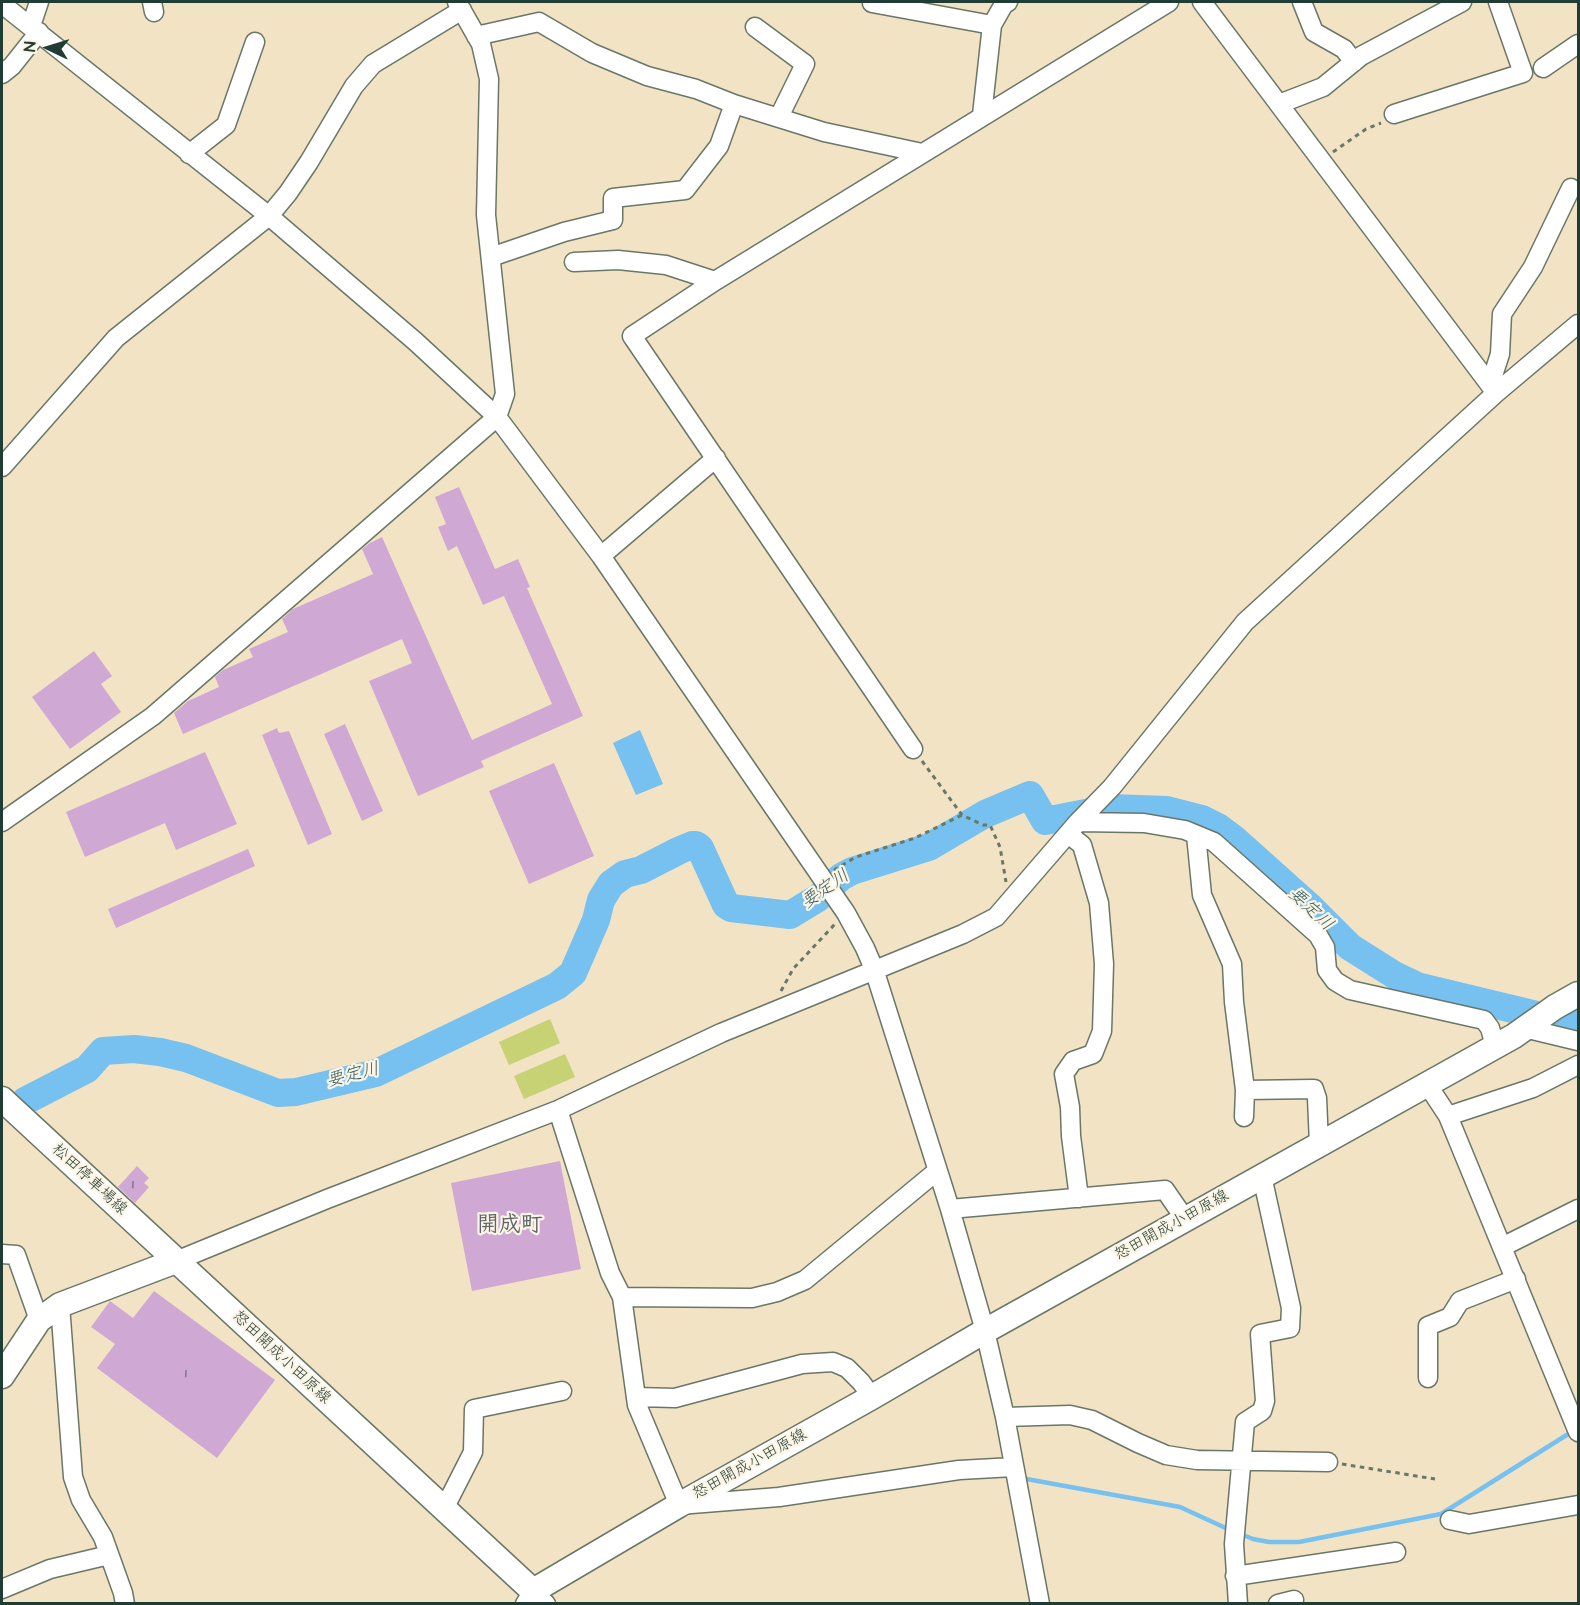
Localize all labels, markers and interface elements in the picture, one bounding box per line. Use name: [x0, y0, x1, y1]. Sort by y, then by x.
north arrow: [18, 18, 78, 78]
text: N: [19, 41, 41, 53]
water label: 要定川: [798, 866, 854, 914]
water label: 要定川: [1283, 884, 1337, 936]
water label: 要定川: [324, 1059, 382, 1093]
street label: 松田停車場線: [47, 1140, 131, 1220]
house number: 1: [132, 1177, 134, 1193]
street label: 怒田開成小田原線: [1111, 1187, 1233, 1265]
district label: 開成町: [477, 1213, 543, 1239]
street label: 怒田開成小田原線: [228, 1307, 334, 1409]
house number: 1: [185, 1366, 187, 1382]
street label: 怒田開成小田原線: [689, 1426, 811, 1504]

